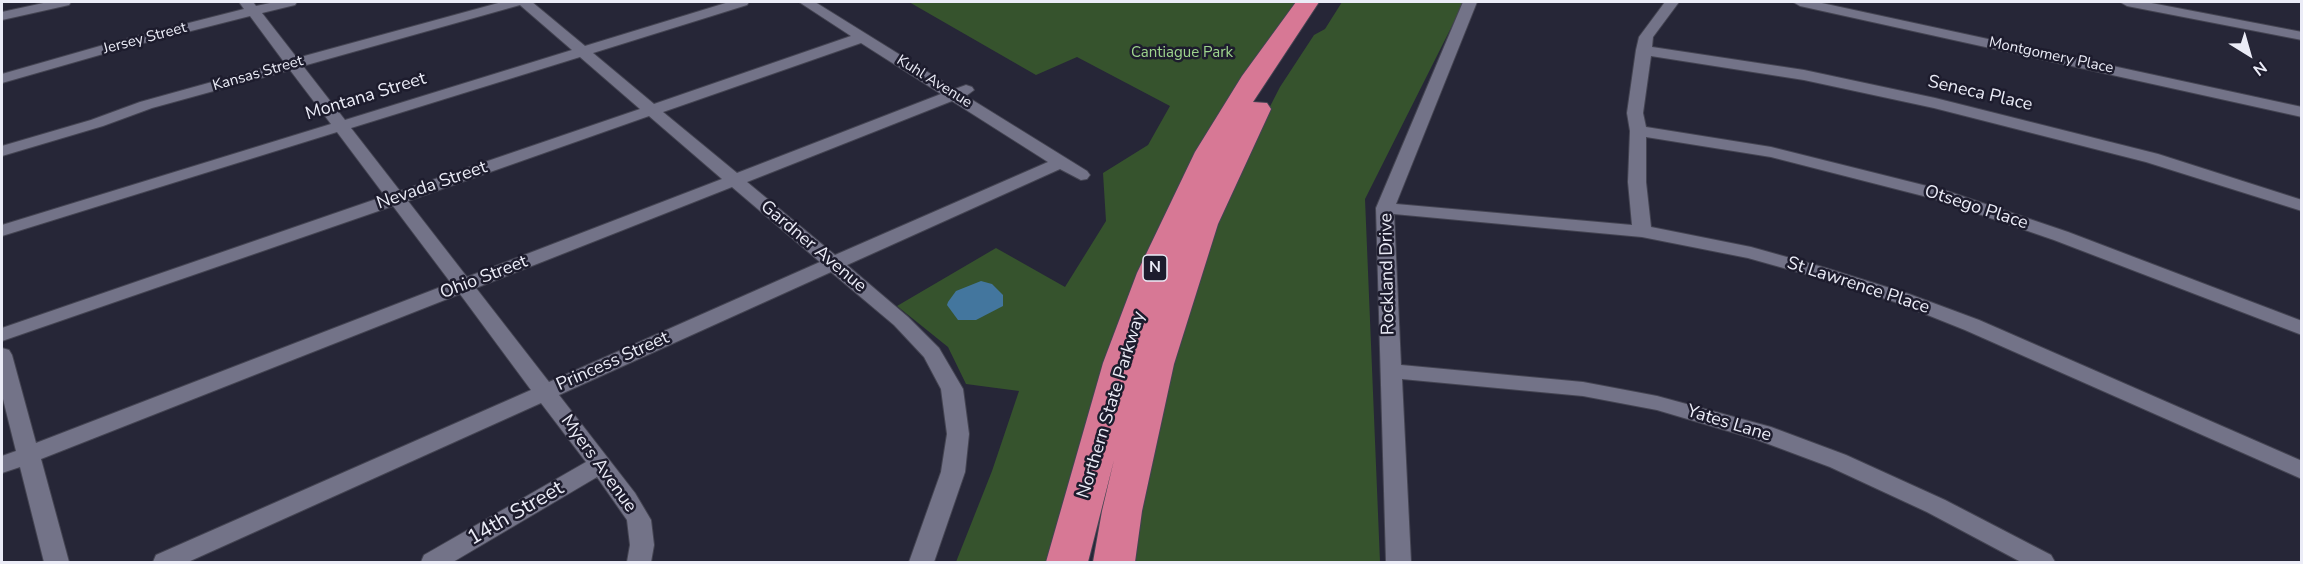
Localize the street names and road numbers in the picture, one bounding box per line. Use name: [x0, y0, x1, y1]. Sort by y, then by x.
street label: Jersey Street: [101, 19, 189, 59]
street label: Montgomery Place: [1987, 34, 2115, 78]
street label: Kuhl Avenue: [893, 52, 975, 112]
street label: Kansas Street: [211, 53, 305, 95]
street label: Montana Street: [303, 68, 429, 126]
street label: Seneca Place: [1926, 71, 2034, 117]
street label: Nevada Street: [374, 157, 490, 215]
street label: Otsego Place: [1922, 181, 2030, 235]
street label: Gardner Avenue: [756, 196, 870, 298]
street label: Rockland Drive: [1376, 213, 1400, 335]
street label: Ohio Street: [437, 251, 531, 305]
street label: St Lawrence Place: [1784, 253, 1932, 319]
road number: N: [1143, 255, 1167, 281]
street label: Northern State Parkway: [1073, 309, 1151, 501]
street label: Princess Street: [553, 328, 673, 396]
street label: Yates Lane: [1684, 401, 1774, 447]
street label: Myers Avenue: [555, 411, 641, 517]
street label: 14th Street: [463, 476, 569, 552]

